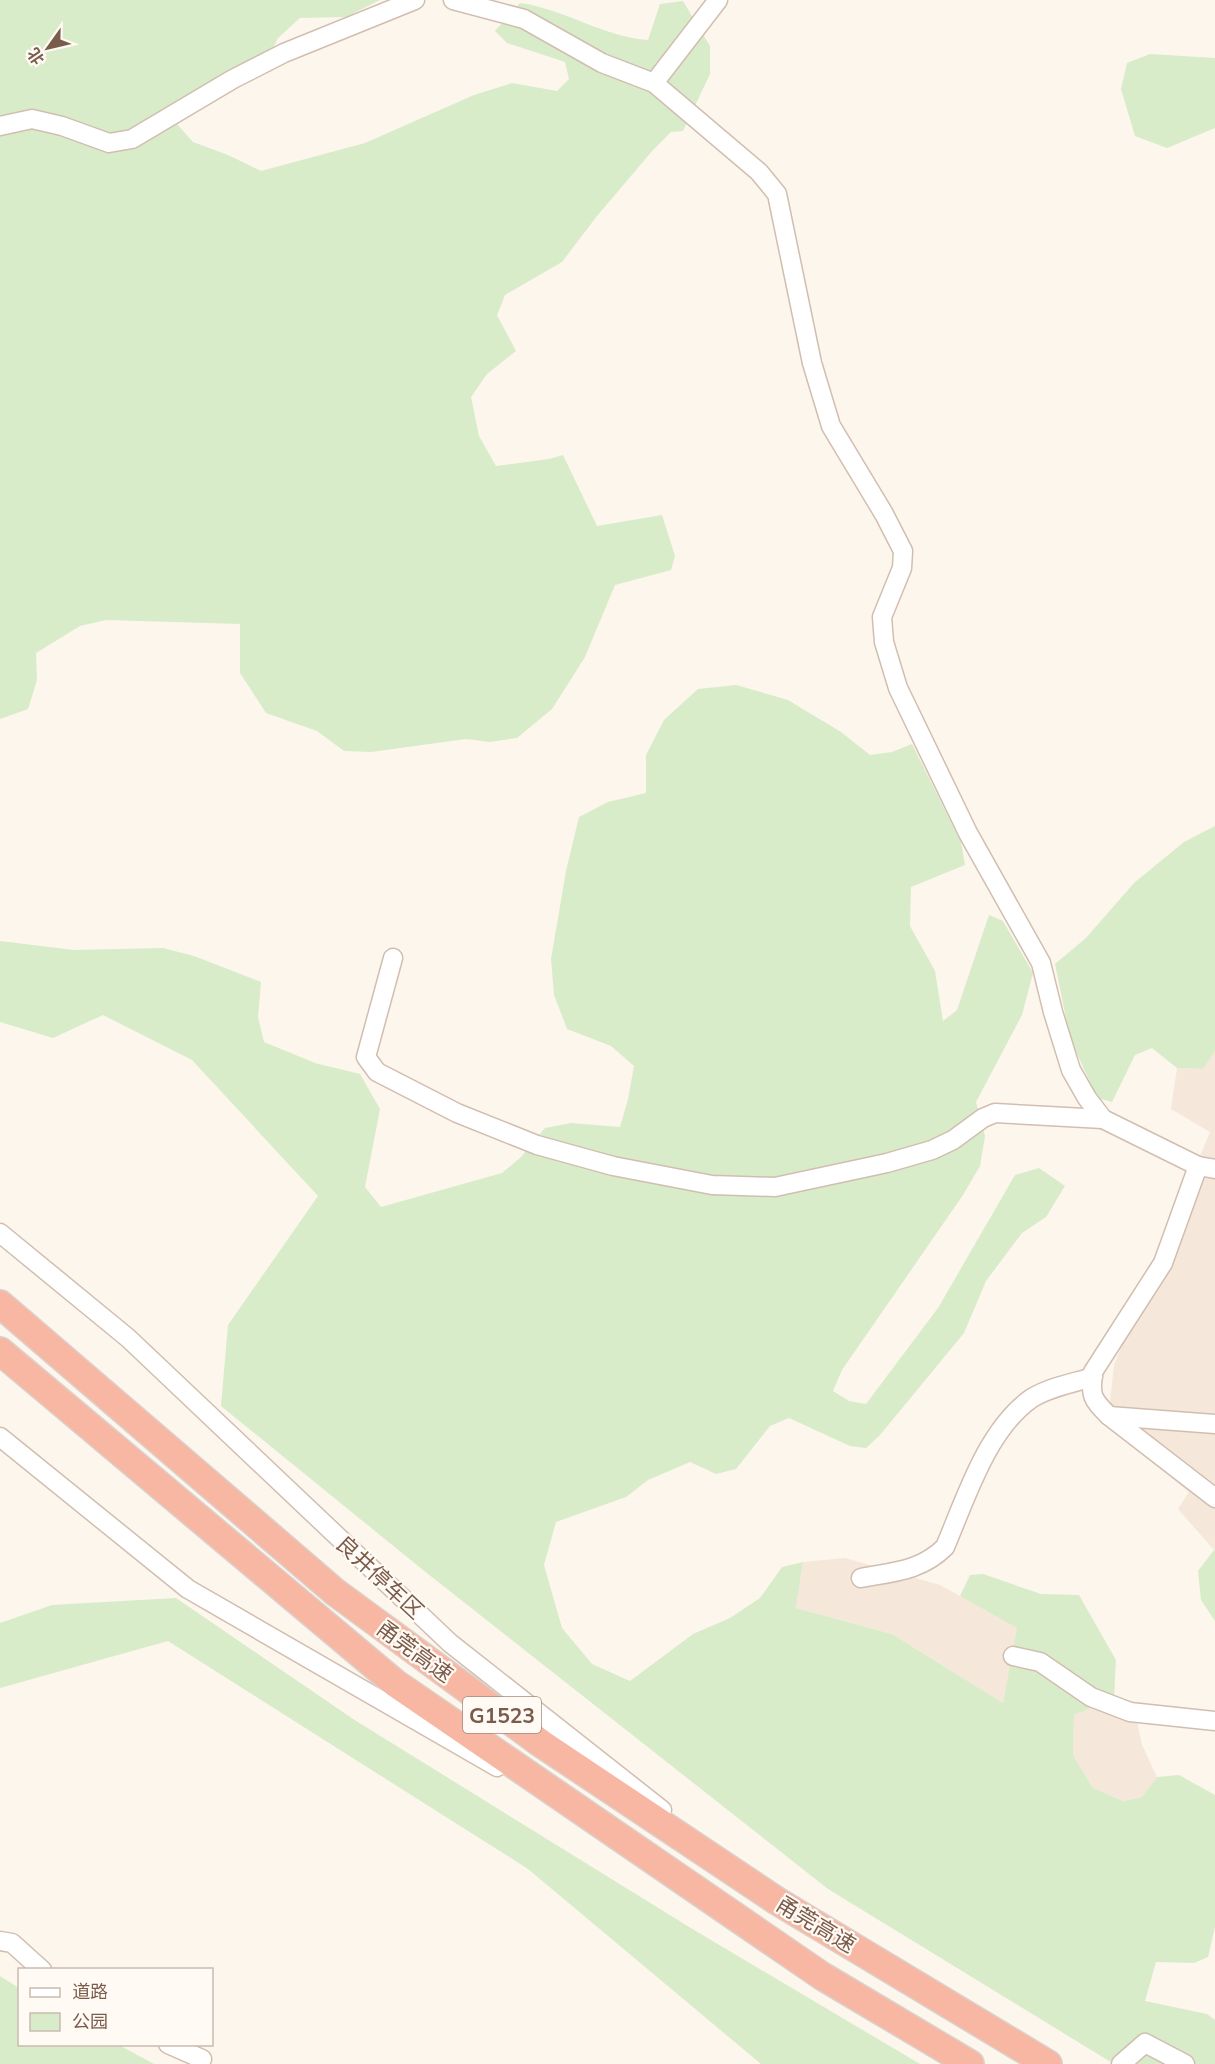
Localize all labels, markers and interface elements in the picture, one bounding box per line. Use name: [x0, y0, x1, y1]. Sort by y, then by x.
north arrow: [18, 18, 78, 78]
text: 北: [23, 44, 48, 69]
street label: 良井停车区: [330, 1529, 430, 1625]
street label: 甬莞高速: [371, 1614, 459, 1688]
road number: G1523: [463, 1697, 541, 1733]
street label: 甬莞高速: [771, 1889, 861, 1959]
legend: [18, 1968, 213, 2046]
text: 道路: [72, 1980, 108, 2003]
text: 公园: [72, 2010, 108, 2033]

